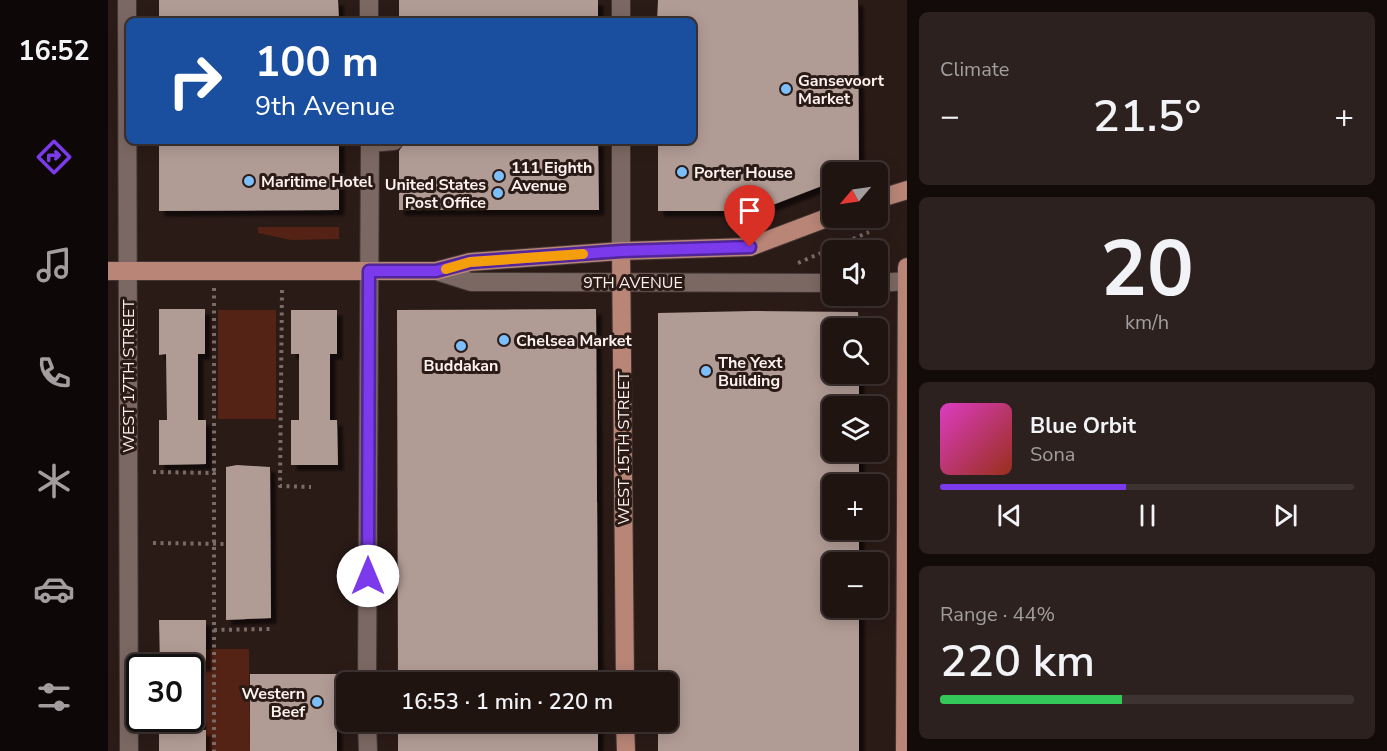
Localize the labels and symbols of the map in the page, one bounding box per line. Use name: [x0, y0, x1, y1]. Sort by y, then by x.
place label: Gansevoort Market: [798, 70, 885, 110]
marker: Gansevoort Market: [779, 82, 793, 96]
place label: 111 Eighth Avenue: [511, 157, 592, 197]
place label: Porter House: [694, 162, 793, 184]
north arrow: [822, 162, 888, 228]
marker: Porter House: [675, 165, 689, 179]
marker: 111 Eighth Avenue: [492, 169, 506, 183]
place label: Maritime Hotel: [261, 171, 373, 193]
marker: Maritime Hotel: [242, 174, 256, 188]
place label: United States Post Office: [385, 174, 486, 214]
pin: [724, 185, 775, 247]
marker: United States Post Office: [491, 186, 505, 200]
street label: 9TH AVENUE: [583, 272, 683, 294]
street label: WEST 17TH STREET: [118, 299, 140, 453]
place label: Chelsea Market: [516, 330, 632, 352]
marker: Chelsea Market: [497, 333, 511, 347]
marker: Buddakan: [454, 339, 468, 353]
place label: The Yext Building: [718, 352, 783, 392]
place label: Buddakan: [424, 355, 498, 377]
marker: The Yext Building: [699, 364, 713, 378]
street label: WEST 15TH STREET: [613, 371, 635, 525]
position arrow: [336, 544, 400, 608]
speed limit sign: 30: [126, 654, 204, 732]
place label: Western Beef: [241, 683, 306, 723]
marker: Western Beef: [310, 695, 324, 709]

